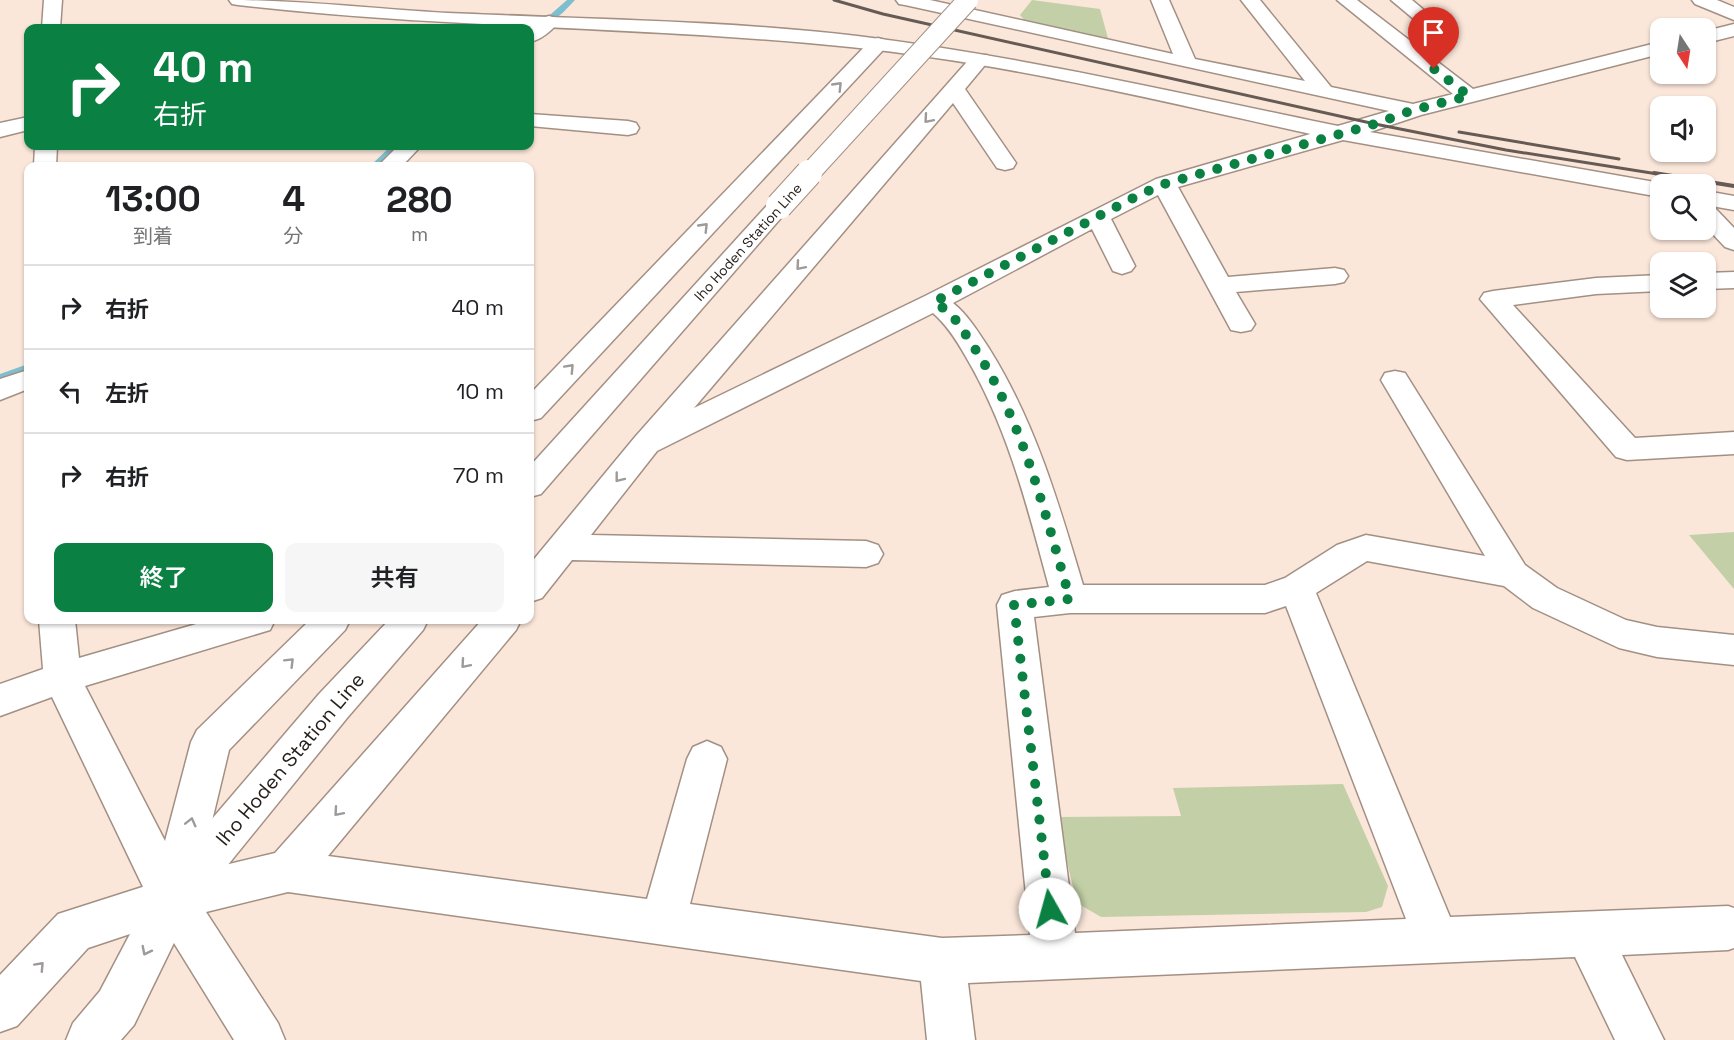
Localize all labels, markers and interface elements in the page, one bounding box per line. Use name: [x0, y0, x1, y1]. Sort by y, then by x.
pin: [1408, 7, 1459, 69]
icon: arrive: [1417, 16, 1450, 49]
north arrow: [1650, 18, 1716, 84]
map controls: [1650, 18, 1716, 318]
text: 40 m: [153, 41, 253, 94]
icon: right: [54, 48, 132, 126]
one-way arrow: [831, 82, 842, 92]
button: sound: [1650, 96, 1716, 162]
text: 右折: [153, 97, 207, 132]
one-way arrow: [924, 112, 935, 123]
button: search: [1650, 174, 1716, 240]
text: 13:00: [105, 176, 201, 222]
text: 4: [282, 176, 305, 222]
text: 280: [386, 177, 453, 223]
street label: Iho Hoden Station Line: [690, 179, 806, 305]
text: m: [411, 221, 428, 247]
text: 到着: [133, 223, 173, 249]
text: 分: [284, 223, 304, 249]
one-way arrow: [697, 223, 708, 234]
button: layers: [1650, 252, 1716, 318]
one-way arrow: [796, 259, 807, 270]
icon: right: [54, 291, 87, 324]
text: 40 m: [452, 293, 504, 321]
text: 右折: [105, 295, 149, 323]
one-way arrow: [562, 365, 573, 376]
icon: left: [54, 375, 87, 408]
text: 10 m: [456, 377, 504, 405]
text: 左折: [105, 379, 149, 407]
icon: right: [54, 459, 87, 492]
text: 70 m: [453, 461, 504, 489]
text: 右折: [105, 463, 149, 491]
one-way arrow: [615, 472, 626, 483]
button: 終了: [54, 543, 273, 612]
button: 共有: [285, 543, 504, 612]
one-way arrow: [461, 657, 472, 668]
one-way arrow: [283, 658, 294, 669]
street label: Iho Hoden Station Line: [210, 667, 370, 851]
one-way arrow: [334, 805, 345, 816]
one-way arrow: [184, 817, 197, 827]
position arrow: [1018, 877, 1082, 941]
one-way arrow: [141, 945, 153, 956]
one-way arrow: [33, 962, 44, 973]

